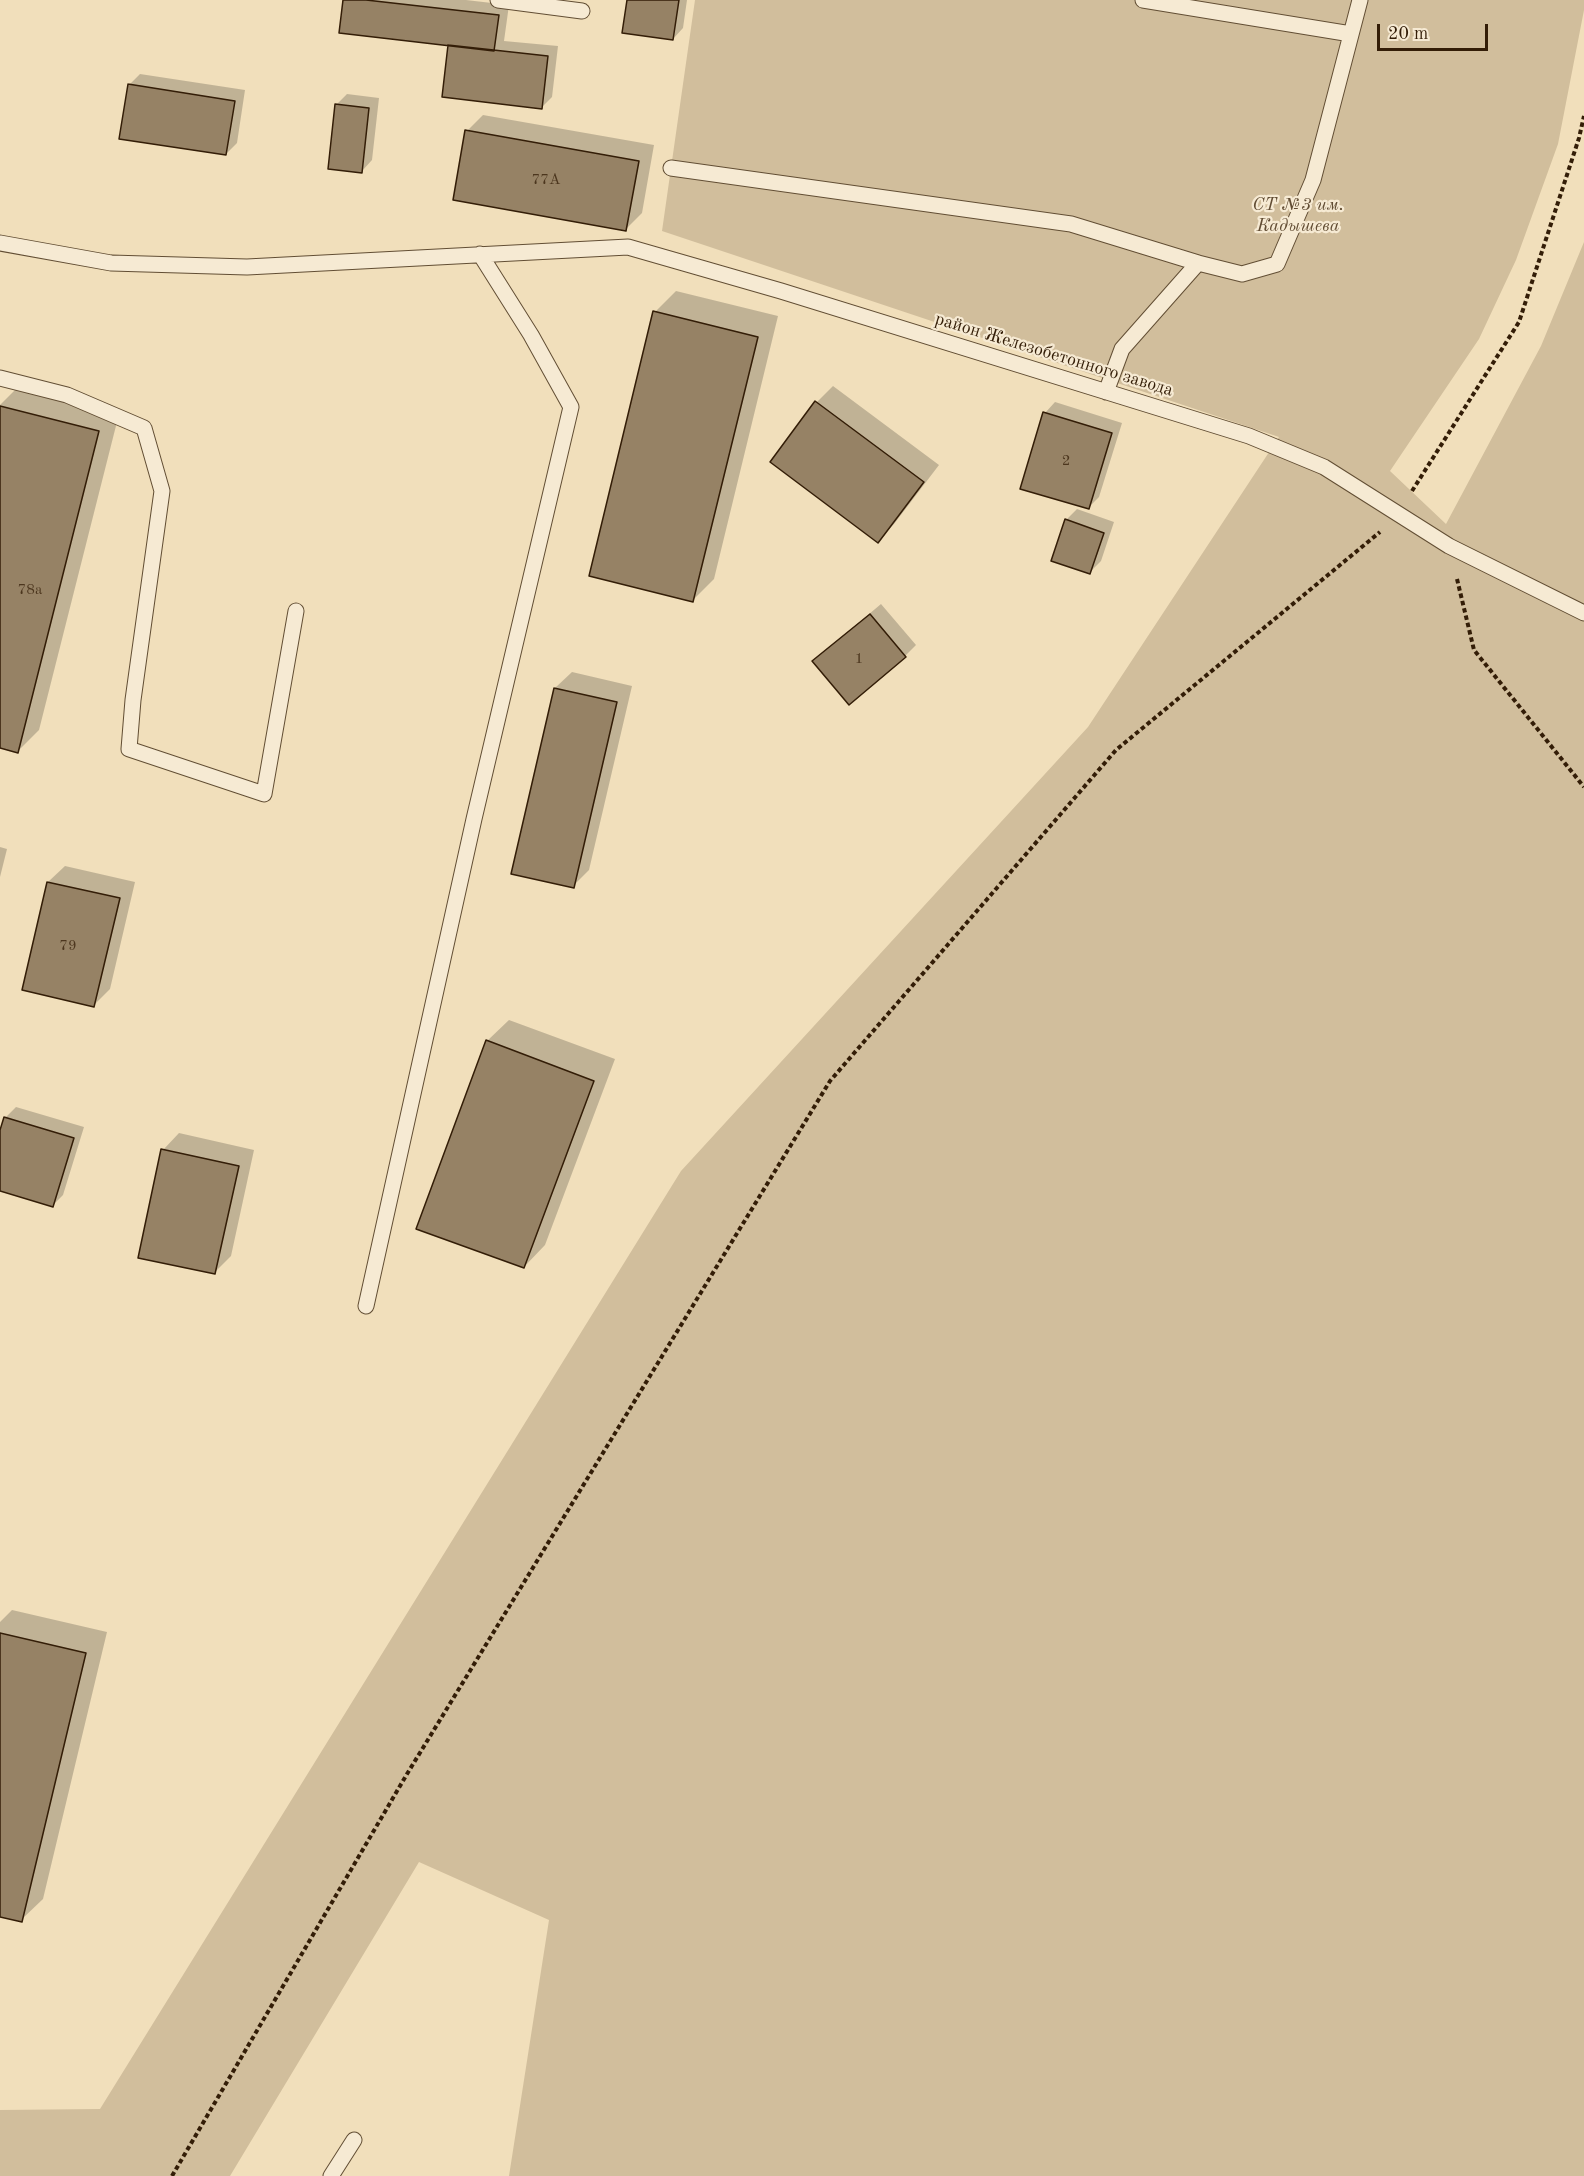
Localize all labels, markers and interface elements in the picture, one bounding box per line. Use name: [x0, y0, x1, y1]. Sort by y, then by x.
scale bar: [1380, 12, 1491, 50]
text: 20 m: [1388, 25, 1428, 43]
house number: 77А: [532, 171, 560, 189]
park label: СТ №3 им. Кадышева: [1252, 194, 1344, 236]
street label: район Железобетонного завода: [932, 308, 1176, 402]
house number: 2: [1062, 452, 1070, 470]
house number: 78а: [18, 581, 42, 599]
house number: 1: [855, 650, 863, 668]
house number: 79: [59, 937, 77, 955]

